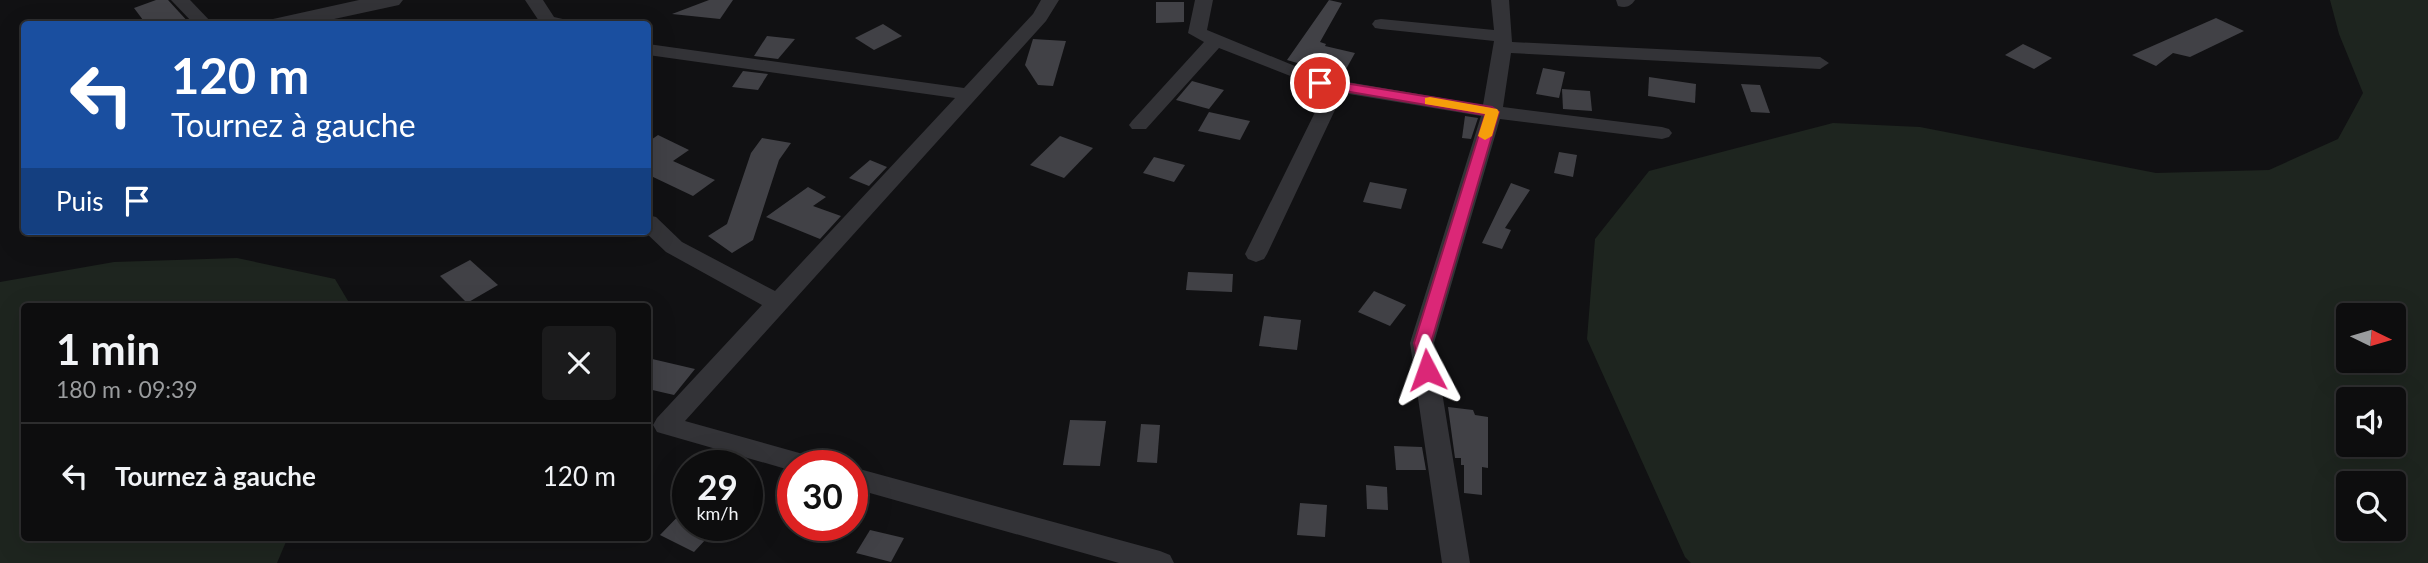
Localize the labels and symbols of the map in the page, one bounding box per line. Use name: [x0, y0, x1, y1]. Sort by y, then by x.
pin: [1290, 53, 1350, 113]
north arrow: [2336, 303, 2406, 373]
position arrow: [1390, 333, 1464, 407]
speed limit sign: 30: [777, 450, 868, 541]

